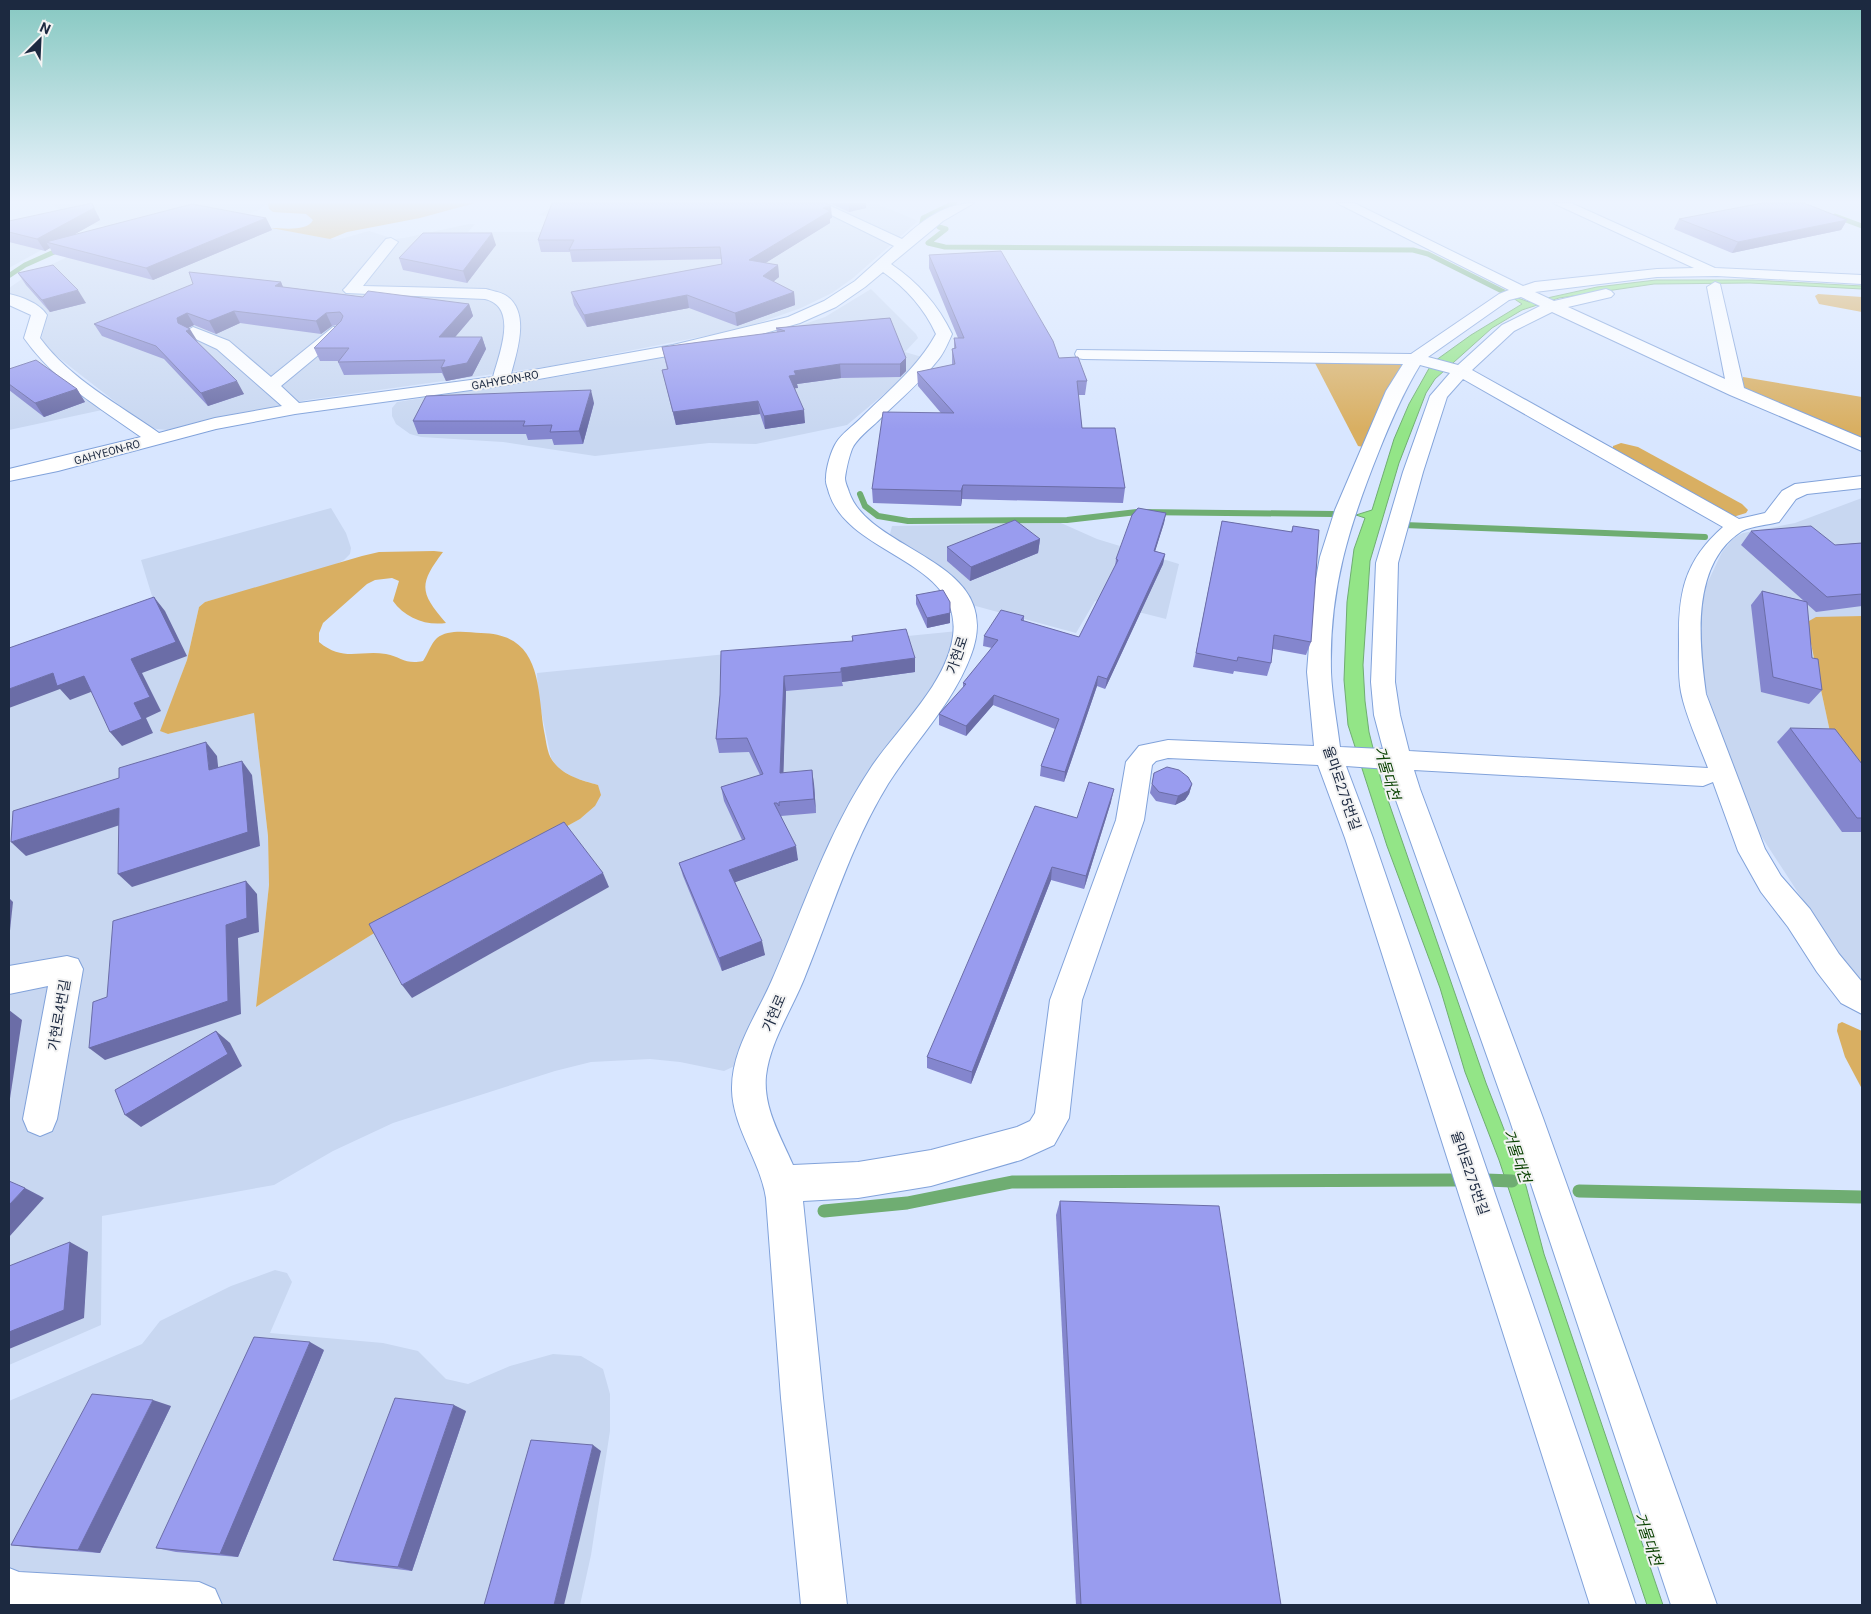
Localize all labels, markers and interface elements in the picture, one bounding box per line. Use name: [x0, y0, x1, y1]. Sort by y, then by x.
north arrow: [15, 15, 65, 65]
text: N: [38, 19, 53, 37]
street label: GAHYEON-RO: [470, 368, 540, 393]
street label: GAHYEON-RO: [73, 437, 142, 468]
street label: 가현로: [943, 634, 971, 676]
street label: 율마로275번길: [1320, 744, 1364, 832]
water label: 거물대천: [1370, 744, 1404, 804]
street label: 가현로4번길: [45, 978, 73, 1052]
street label: 가현로: [759, 992, 789, 1034]
water label: 거물대천: [1500, 1127, 1535, 1187]
street label: 율마로275번길: [1448, 1129, 1492, 1217]
water label: 거물대천: [1631, 1510, 1666, 1570]

